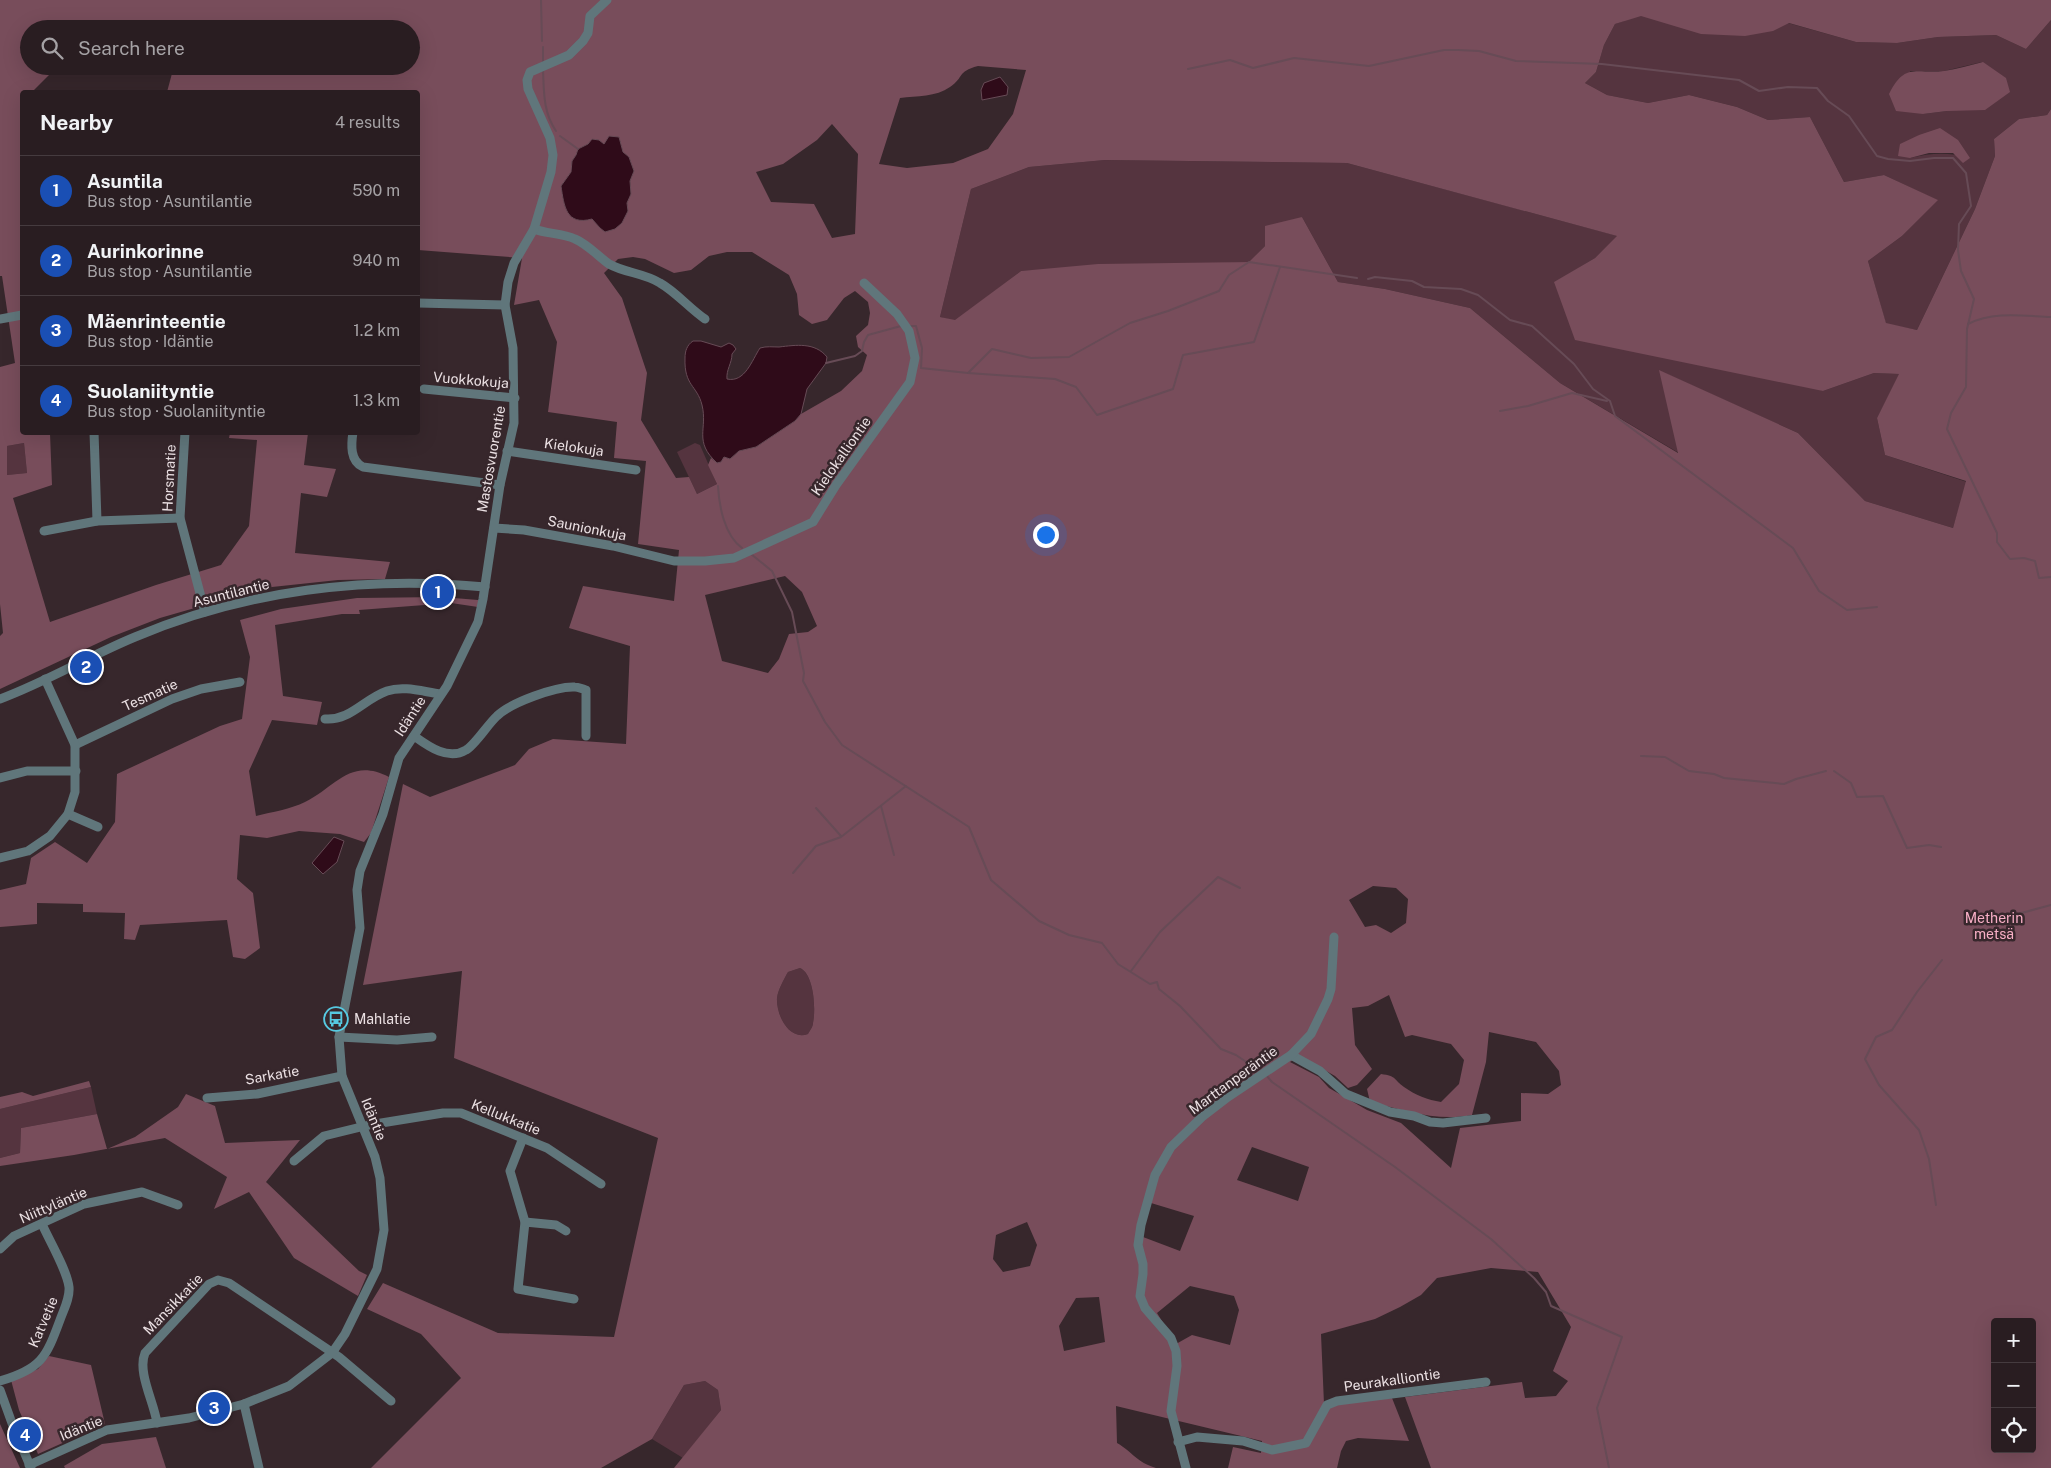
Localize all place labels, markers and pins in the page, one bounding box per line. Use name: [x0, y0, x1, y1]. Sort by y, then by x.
pin: 1: [422, 573, 454, 611]
pin: 2: [70, 648, 102, 686]
bus stop icon: Mahlatie: [323, 1006, 349, 1032]
place label: Mahlatie: [354, 1011, 411, 1027]
pin: 3: [198, 1389, 230, 1427]
pin: 4: [9, 1416, 41, 1454]

